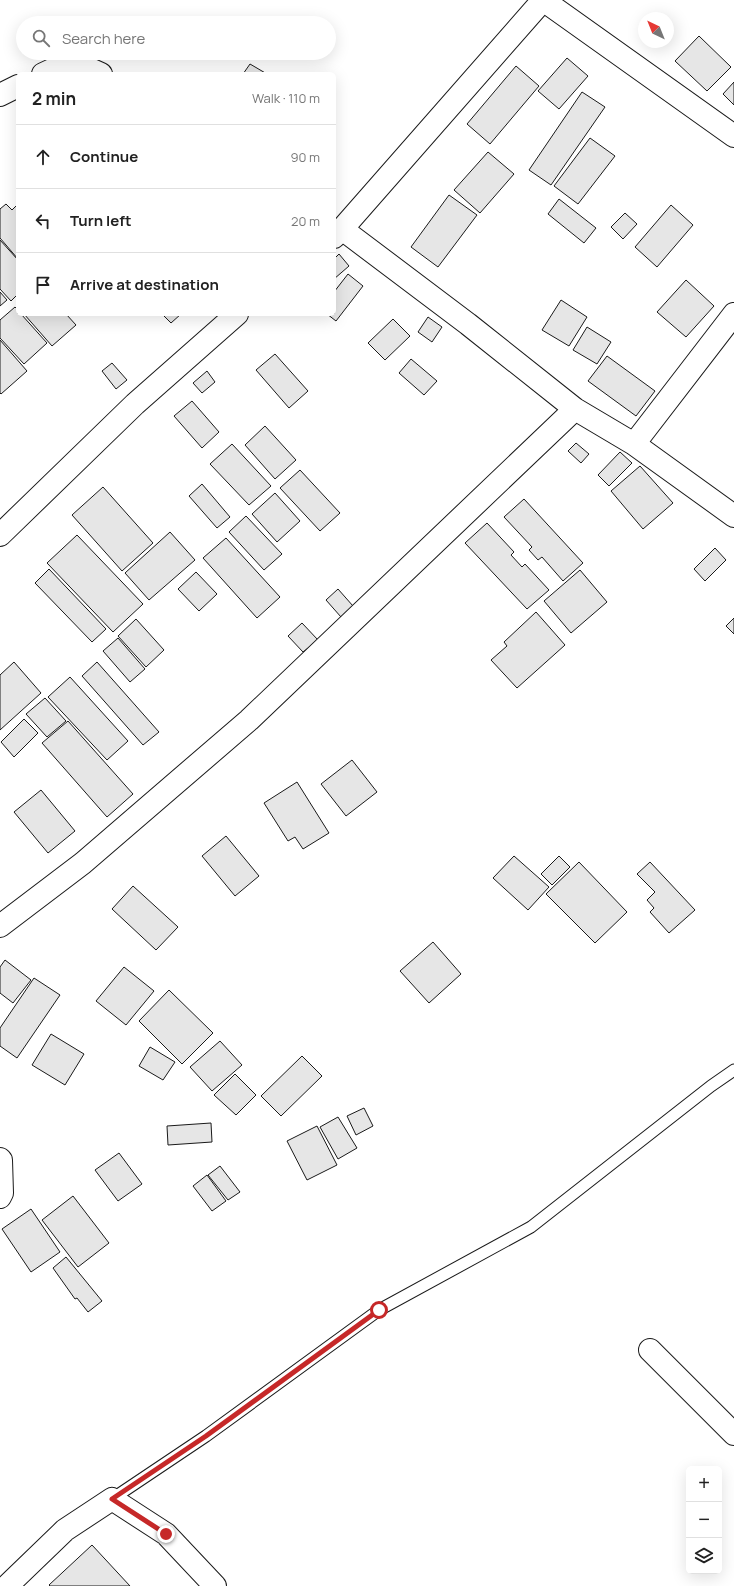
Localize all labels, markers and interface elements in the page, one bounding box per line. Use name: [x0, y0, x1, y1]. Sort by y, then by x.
north arrow: [638, 12, 674, 48]
search box: [16, 16, 336, 60]
icon: search: [30, 27, 52, 49]
text: Search here: [62, 28, 145, 49]
text: 2 min: [32, 87, 76, 110]
text: Walk · 110 m: [252, 89, 320, 107]
icon: ahead: [32, 146, 54, 168]
text: Continue: [70, 146, 138, 167]
text: 90 m: [290, 148, 320, 166]
icon: left: [32, 210, 54, 232]
text: Turn left: [70, 210, 132, 231]
text: 20 m: [291, 212, 320, 230]
icon: arrive: [32, 274, 54, 296]
text: Arrive at destination: [70, 274, 219, 295]
route start: [370, 1301, 388, 1319]
map controls: [686, 1466, 722, 1574]
button: +: [686, 1466, 722, 1502]
button: −: [686, 1502, 722, 1538]
route end: [157, 1525, 175, 1543]
button: layers: [686, 1538, 722, 1574]

